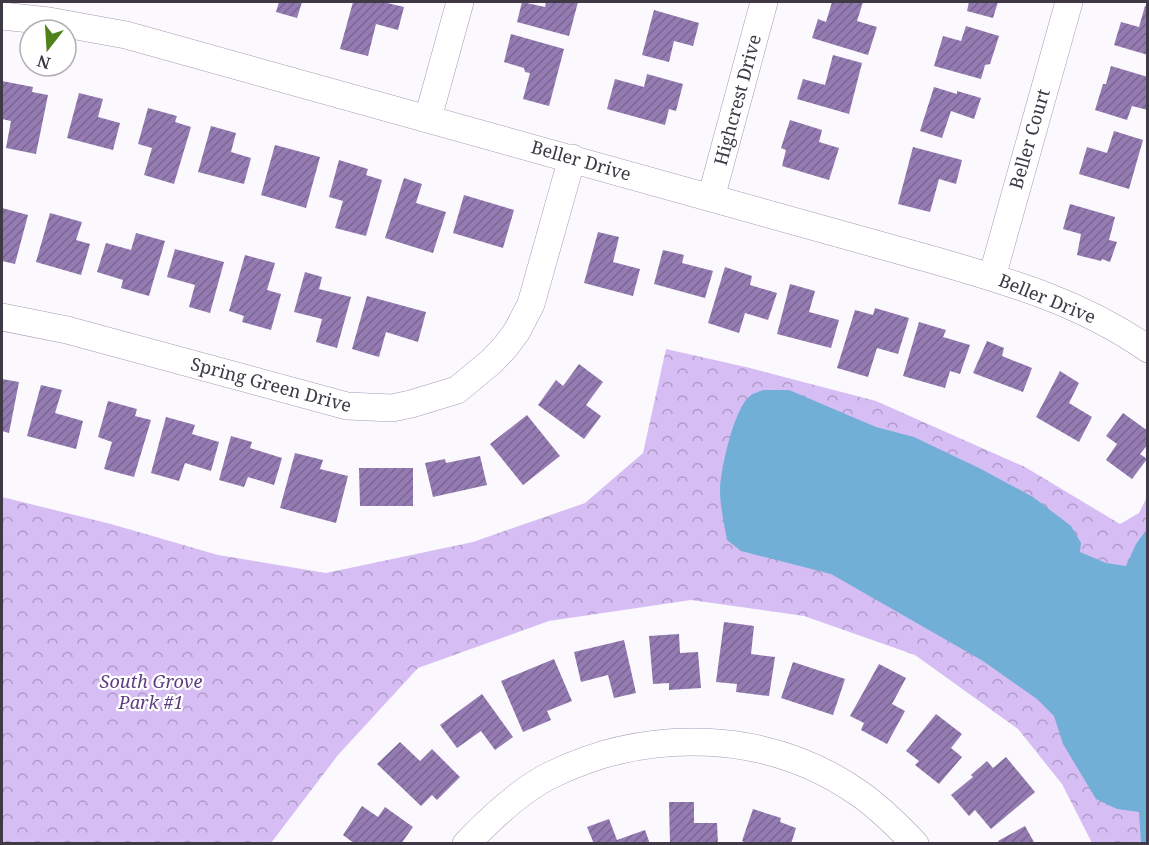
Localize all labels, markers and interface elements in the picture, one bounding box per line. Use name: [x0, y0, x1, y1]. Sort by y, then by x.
north arrow: [18, 18, 78, 78]
street label: Highcrest Drive: [708, 32, 766, 168]
text: N: [34, 50, 53, 75]
street label: Beller Court: [1003, 86, 1055, 192]
street label: Beller Drive: [529, 134, 634, 186]
street label: Beller Drive: [995, 268, 1099, 328]
street label: Spring Green Drive: [188, 351, 354, 417]
park label: South Grove Park #1: [100, 669, 203, 714]

